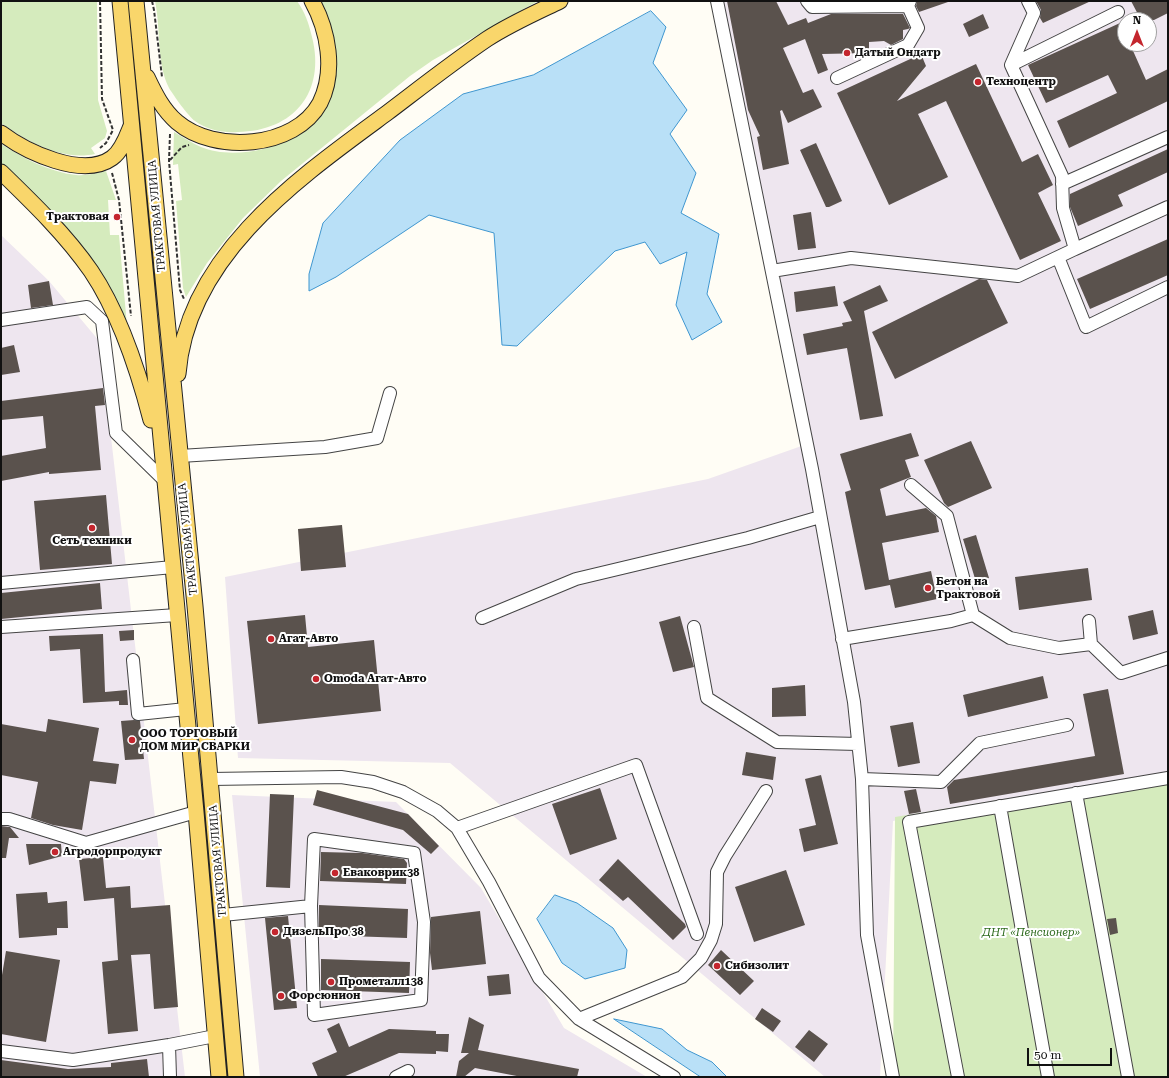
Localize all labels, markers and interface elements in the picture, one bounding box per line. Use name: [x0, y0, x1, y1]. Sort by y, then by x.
north arrow: [1117, 12, 1157, 52]
text: N: [1133, 14, 1141, 27]
place label: Датый Ондатр: [855, 46, 941, 60]
marker: Датый Ондатр: [842, 48, 852, 58]
place label: Техноцентр: [986, 75, 1056, 89]
marker: Техноцентр: [973, 77, 983, 87]
street label: ТРАКТОВАЯ УЛИЦА: [146, 159, 168, 273]
place label: Трактовая: [46, 210, 109, 224]
marker: Трактовая: [112, 212, 122, 222]
street label: ТРАКТОВАЯ УЛИЦА: [176, 482, 200, 596]
marker: Сеть техники: [87, 523, 97, 533]
place label: Сеть техники: [52, 534, 132, 548]
place label: Бетон на Трактовой: [936, 575, 1000, 601]
marker: Бетон на Трактовой: [923, 583, 933, 593]
place label: Агат-Авто: [279, 632, 338, 646]
marker: Агат-Авто: [266, 634, 276, 644]
place label: Omoda Агат-Авто: [324, 672, 427, 686]
marker: Omoda Агат-Авто: [311, 674, 321, 684]
place label: ООО ТОРГОВЫЙ ДОМ МИР СВАРКИ: [140, 727, 250, 753]
marker: ООО ТОРГОВЫЙ ДОМ МИР СВАРКИ: [127, 735, 137, 745]
street label: ТРАКТОВАЯ УЛИЦА: [207, 804, 229, 918]
place label: Агродорпродукт: [63, 845, 162, 859]
marker: Агродорпродукт: [50, 847, 60, 857]
place label: Еваковрик38: [343, 866, 419, 880]
marker: Еваковрик38: [330, 868, 340, 878]
place label: ДизельПро 38: [283, 925, 364, 939]
park label: ДНТ «Пенсионер»: [982, 926, 1080, 940]
marker: ДизельПро 38: [270, 927, 280, 937]
place label: Сибизолит: [725, 959, 789, 973]
marker: Сибизолит: [712, 961, 722, 971]
place label: Прометалл138: [339, 975, 423, 989]
marker: Прометалл138: [326, 977, 336, 987]
place label: Форсюнион: [289, 989, 361, 1003]
marker: Форсюнион: [276, 991, 286, 1001]
scale bar: [1029, 1040, 1114, 1066]
text: 50 m: [1034, 1048, 1061, 1062]

